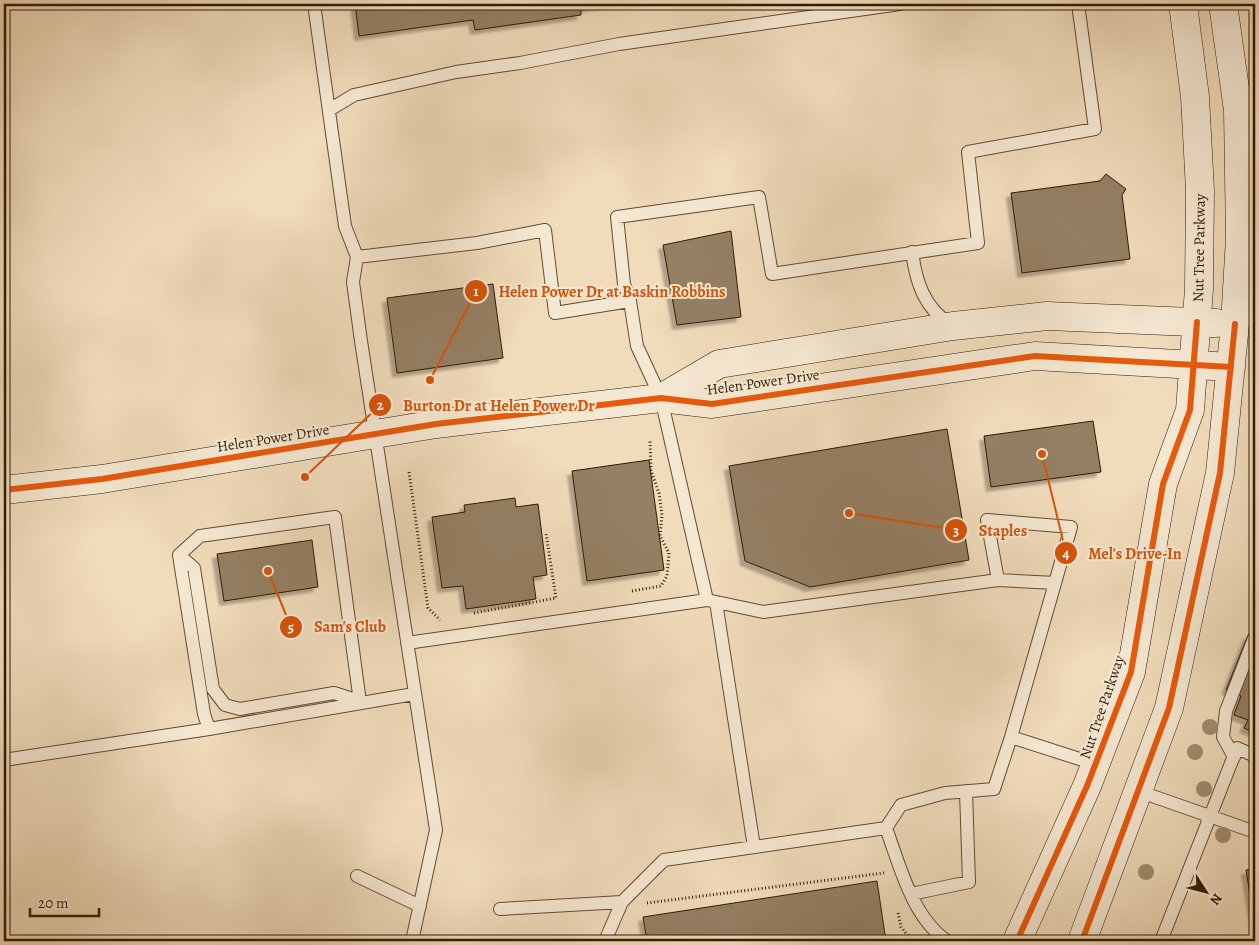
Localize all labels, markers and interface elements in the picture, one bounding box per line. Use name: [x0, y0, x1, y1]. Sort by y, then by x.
street label: Nut Tree Parkway: [1188, 193, 1210, 302]
callout: Helen Power Dr at Baskin Robbins: [464, 276, 736, 307]
text: 1: [473, 281, 479, 301]
text: Helen Power Dr at Baskin Robbins: [498, 281, 726, 303]
street label: Helen Power Drive: [705, 364, 821, 400]
callout: Burton Dr at Helen Power Dr: [368, 389, 605, 420]
text: 2: [376, 395, 384, 415]
text: Burton Dr at Helen Power Dr: [403, 395, 595, 417]
street label: Helen Power Drive: [215, 419, 331, 457]
callout: Staples: [943, 515, 1037, 546]
text: Staples: [979, 520, 1027, 542]
text: 3: [953, 521, 959, 541]
callout: Mel's Drive-In: [1054, 538, 1192, 569]
text: 4: [1062, 543, 1070, 563]
text: Mel's Drive-In: [1088, 543, 1182, 565]
callout: Sam's Club: [279, 611, 396, 642]
text: Sam's Club: [314, 616, 386, 638]
text: 5: [288, 617, 294, 637]
street label: Nut Tree Parkway: [1075, 652, 1129, 762]
north arrow: [1182, 868, 1232, 918]
scale bar: [30, 885, 99, 917]
text: N: [1205, 890, 1227, 909]
text: 20 m: [38, 893, 69, 913]

